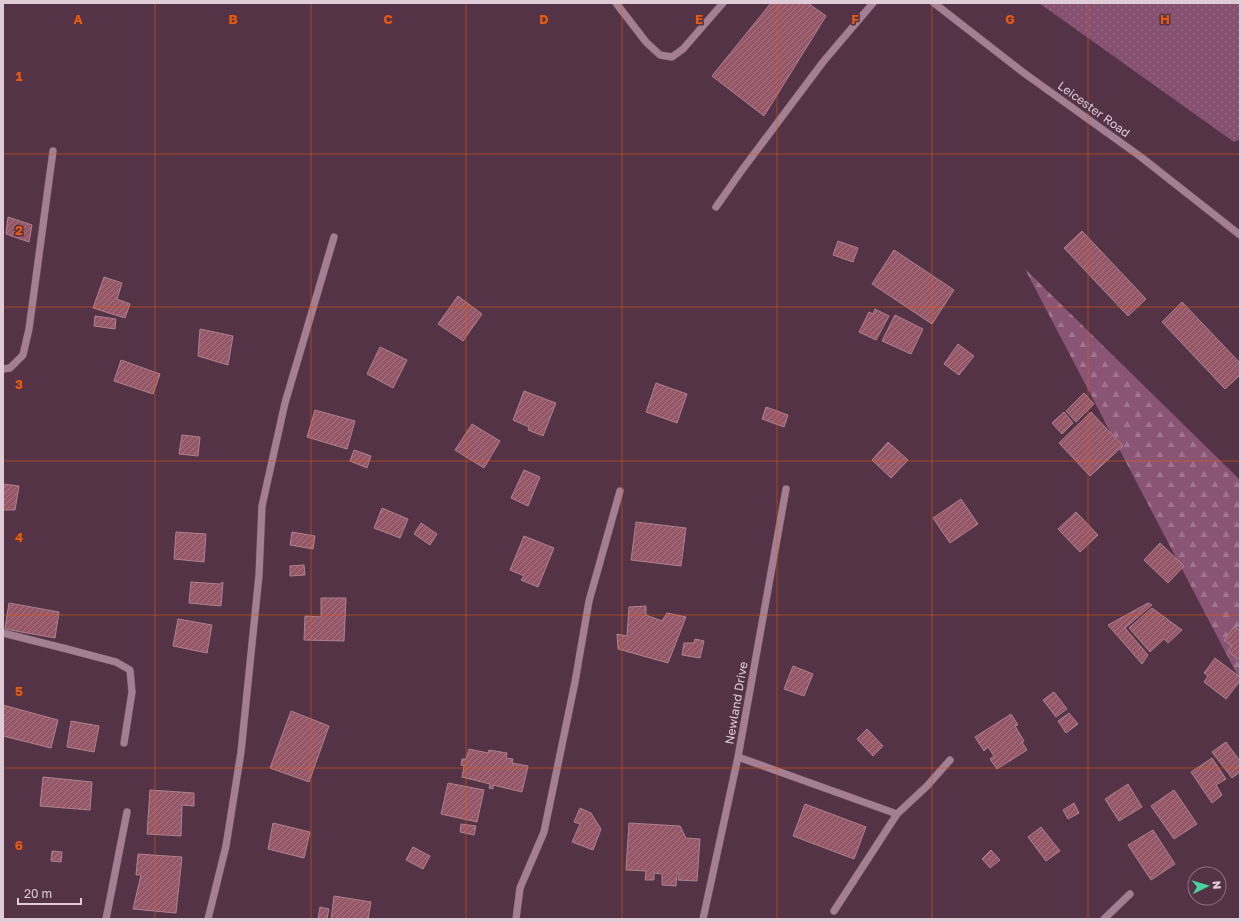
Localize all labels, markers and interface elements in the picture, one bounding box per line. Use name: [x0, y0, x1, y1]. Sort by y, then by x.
text: A: [73, 11, 83, 27]
text: B: [228, 11, 238, 27]
text: C: [383, 11, 393, 27]
text: D: [539, 11, 549, 27]
text: E: [695, 11, 703, 27]
text: F: [851, 11, 859, 27]
text: G: [1005, 11, 1015, 27]
text: H: [1160, 11, 1170, 27]
text: 1: [16, 68, 23, 84]
street label: Leicester Road: [1055, 78, 1133, 140]
text: 2: [15, 222, 23, 238]
text: 3: [15, 376, 23, 392]
text: 4: [15, 529, 23, 545]
street label: Newland Drive: [721, 660, 751, 746]
text: 5: [15, 683, 23, 699]
text: 6: [15, 837, 23, 853]
north arrow: [1187, 866, 1227, 906]
scale bar: [18, 880, 81, 906]
text: N: [1211, 880, 1224, 890]
text: 20 m: [24, 886, 52, 901]

